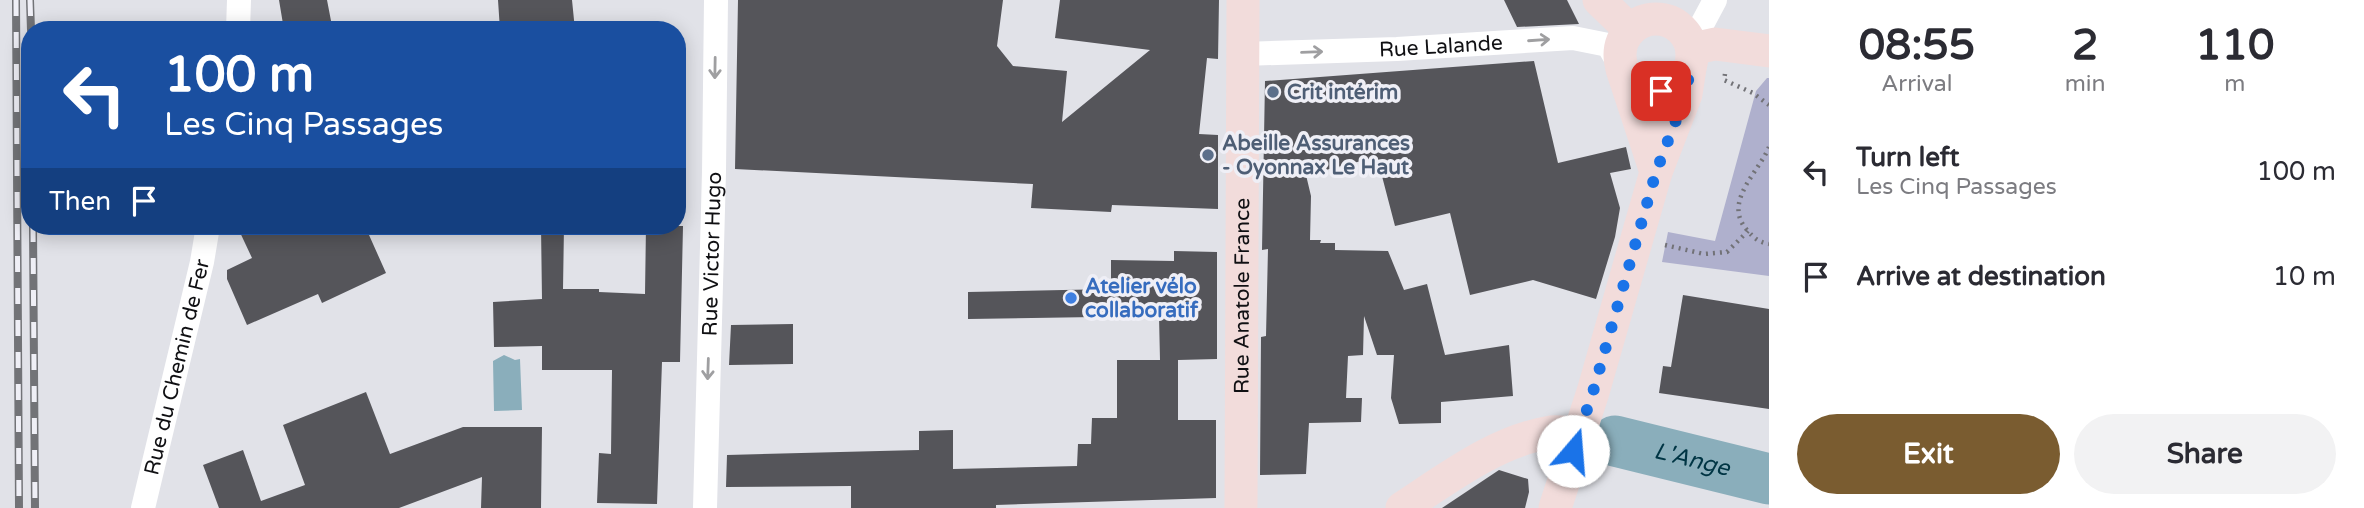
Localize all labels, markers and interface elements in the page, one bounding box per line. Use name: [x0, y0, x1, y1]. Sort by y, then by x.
text: 08:55: [1859, 20, 1975, 71]
text: 2: [2072, 20, 2098, 71]
text: 110: [2195, 20, 2274, 71]
street label: Rue Lalande: [1379, 30, 1504, 62]
one-way arrow: [1527, 34, 1550, 47]
one-way arrow: [1300, 45, 1323, 58]
text: 100 m: [164, 46, 314, 105]
icon: left: [49, 49, 140, 140]
one-way arrow: [708, 56, 722, 79]
pin: [1631, 61, 1691, 121]
text: Arrival: [1881, 70, 1952, 98]
text: min: [2065, 70, 2106, 98]
text: m: [2224, 70, 2245, 98]
icon: arrive: [1642, 72, 1680, 110]
place label: Crit intérim: [1287, 80, 1398, 105]
marker: Crit intérim: [1265, 84, 1281, 100]
text: Les Cinq Passages: [164, 106, 443, 144]
place label: Abeille Assurances - Oyonnax Le Haut: [1222, 131, 1410, 180]
text: Turn left: [1856, 142, 1959, 173]
marker: Abeille Assurances - Oyonnax Le Haut: [1200, 147, 1216, 163]
icon: left: [1797, 153, 1835, 191]
text: 100 m: [2256, 156, 2336, 187]
street label: Rue Victor Hugo: [697, 172, 726, 337]
text: Les Cinq Passages: [1856, 173, 2057, 201]
icon: arrive: [125, 182, 163, 220]
text: Then: [49, 186, 111, 217]
street label: Rue Anatole France: [1229, 198, 1255, 394]
street label: Rue du Chemin de Fer: [139, 257, 215, 477]
icon: arrive: [1797, 258, 1835, 296]
text: Arrive at destination: [1856, 261, 2106, 292]
text: 10 m: [2273, 261, 2336, 292]
place label: Atelier vélo collaboratif: [1085, 274, 1199, 323]
marker: Atelier vélo collaboratif: [1063, 290, 1079, 306]
one-way arrow: [702, 357, 715, 380]
position arrow: [1536, 414, 1610, 488]
button: Exit: [1797, 414, 2060, 494]
button: Share: [2074, 414, 2336, 494]
water label: L'Ange: [1651, 437, 1734, 483]

